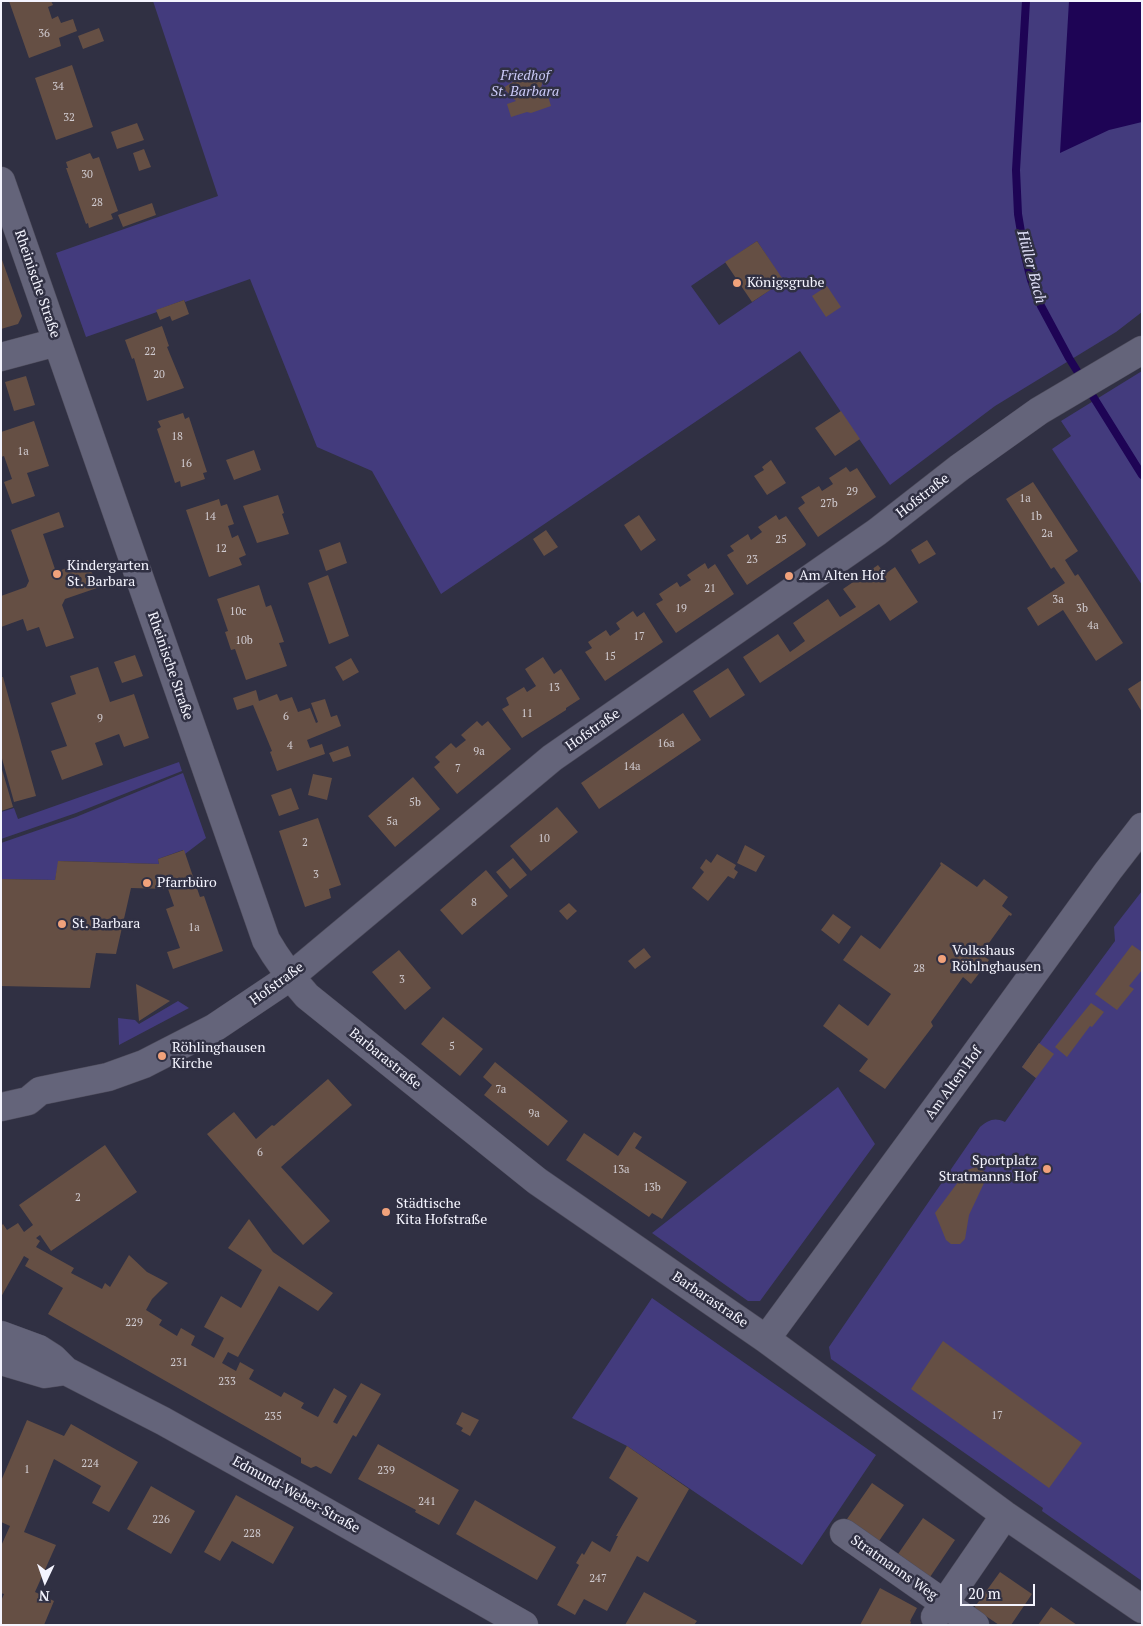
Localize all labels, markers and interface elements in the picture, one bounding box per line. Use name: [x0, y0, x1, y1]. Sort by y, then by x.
house number: 36: [38, 27, 50, 41]
park label: Friedhof St. Barbara: [491, 68, 559, 100]
house number: 34: [52, 80, 64, 94]
house number: 32: [63, 111, 75, 125]
house number: 30: [81, 168, 93, 182]
house number: 28: [91, 196, 103, 210]
street label: Rheinische Straße: [11, 228, 63, 340]
water label: Hüller Bach: [1013, 228, 1049, 306]
place label: Königsgrube: [747, 275, 825, 291]
marker: Königsgrube: [731, 277, 743, 289]
house number: 22: [144, 345, 156, 359]
house number: 20: [153, 368, 165, 382]
house number: 18: [171, 430, 183, 444]
house number: 1a: [17, 445, 29, 459]
house number: 16: [180, 457, 192, 471]
street label: Hofstraße: [893, 470, 953, 522]
house number: 29: [846, 485, 858, 499]
house number: 1a: [1019, 492, 1031, 506]
house number: 27b: [820, 497, 838, 511]
house number: 14: [204, 510, 216, 524]
house number: 1b: [1030, 510, 1042, 524]
house number: 2a: [1041, 527, 1053, 541]
house number: 25: [775, 533, 787, 547]
house number: 12: [215, 542, 227, 556]
house number: 23: [746, 553, 758, 567]
place label: Kindergarten St. Barbara: [67, 558, 149, 590]
marker: Kindergarten St. Barbara: [51, 568, 63, 580]
place label: Am Alten Hof: [799, 568, 884, 584]
marker: Am Alten Hof: [783, 570, 795, 582]
house number: 21: [704, 582, 716, 596]
house number: 3a: [1052, 593, 1064, 607]
house number: 19: [675, 602, 687, 616]
house number: 3b: [1076, 602, 1088, 616]
house number: 10c: [230, 605, 246, 619]
street label: Rheinische Straße: [144, 610, 196, 722]
house number: 4a: [1087, 619, 1099, 633]
house number: 17: [633, 630, 645, 644]
house number: 10b: [235, 634, 253, 648]
house number: 15: [604, 650, 616, 664]
house number: 13: [548, 681, 560, 695]
street label: Hofstraße: [563, 705, 623, 755]
house number: 11: [521, 707, 533, 721]
house number: 6: [283, 710, 289, 724]
house number: 9: [97, 712, 103, 726]
house number: 16a: [657, 737, 675, 751]
house number: 4: [287, 739, 293, 753]
house number: 9a: [473, 745, 485, 759]
house number: 14a: [623, 760, 641, 774]
house number: 7: [455, 762, 461, 776]
house number: 5b: [409, 796, 421, 810]
house number: 5a: [386, 815, 398, 829]
house number: 10: [538, 832, 550, 846]
house number: 2: [302, 836, 308, 850]
house number: 3: [313, 868, 319, 882]
place label: Pfarrbüro: [157, 875, 217, 891]
marker: Pfarrbüro: [141, 877, 153, 889]
house number: 8: [471, 896, 477, 910]
place label: St. Barbara: [72, 916, 140, 932]
marker: St. Barbara: [56, 918, 68, 930]
house number: 1a: [188, 921, 200, 935]
place label: Volkshaus Röhlnghausen: [952, 943, 1041, 976]
marker: Volkshaus Röhlnghausen: [936, 953, 948, 965]
street label: Hofstraße: [247, 959, 307, 1009]
house number: 28: [913, 962, 925, 976]
house number: 3: [399, 973, 405, 987]
street label: Barbarastraße: [346, 1025, 424, 1093]
place label: Röhlinghausen Kirche: [172, 1040, 265, 1072]
house number: 5: [449, 1040, 455, 1054]
street label: Am Alten Hof: [922, 1043, 986, 1123]
marker: Röhlinghausen Kirche: [156, 1050, 168, 1062]
house number: 7a: [496, 1083, 506, 1097]
house number: 9a: [528, 1107, 540, 1121]
house number: 6: [257, 1146, 263, 1160]
place label: Sportplatz Stratmanns Hof: [939, 1153, 1037, 1186]
house number: 13a: [612, 1163, 630, 1177]
marker: Sportplatz Stratmanns Hof: [1041, 1163, 1053, 1175]
house number: 13b: [643, 1181, 661, 1195]
house number: 2: [75, 1191, 81, 1205]
place label: Städtische Kita Hofstraße: [396, 1196, 487, 1228]
marker: Städtische Kita Hofstraße: [380, 1206, 392, 1218]
street label: Barbarastraße: [669, 1268, 751, 1332]
house number: 229: [125, 1316, 143, 1330]
house number: 231: [170, 1356, 188, 1370]
house number: 233: [218, 1375, 236, 1389]
house number: 17: [991, 1409, 1003, 1423]
house number: 235: [264, 1410, 282, 1424]
street label: Edmund-Weber-Straße: [229, 1453, 363, 1537]
house number: 224: [81, 1457, 99, 1471]
house number: 1: [24, 1463, 30, 1477]
house number: 239: [377, 1464, 395, 1478]
house number: 241: [418, 1495, 436, 1509]
house number: 226: [152, 1513, 170, 1527]
house number: 228: [243, 1527, 261, 1541]
street label: Stratmanns Weg: [847, 1532, 941, 1604]
north arrow: [20, 1556, 70, 1606]
house number: 247: [589, 1572, 607, 1586]
scale bar: [963, 1574, 1038, 1606]
text: 20 m: [968, 1583, 1001, 1603]
text: N: [38, 1587, 50, 1606]

